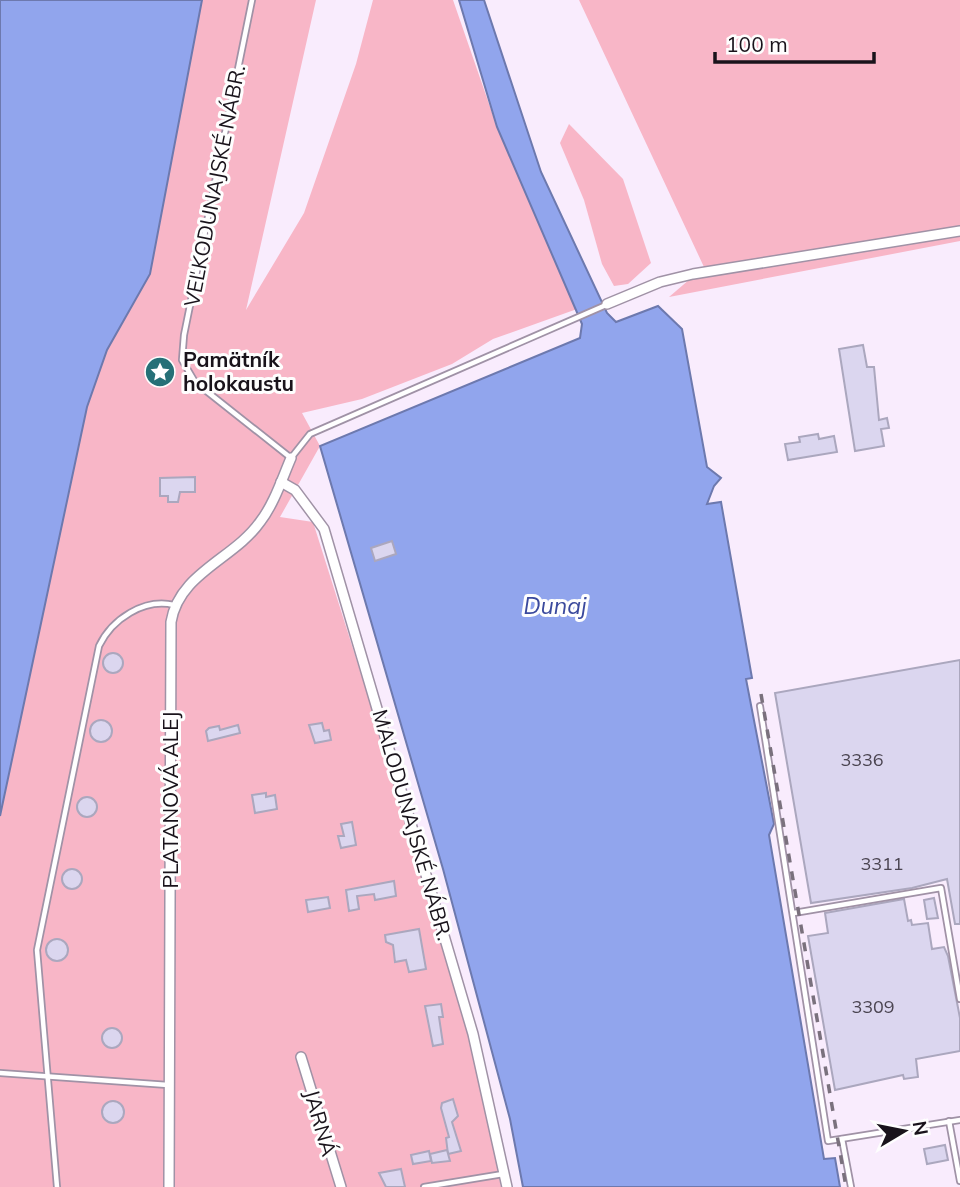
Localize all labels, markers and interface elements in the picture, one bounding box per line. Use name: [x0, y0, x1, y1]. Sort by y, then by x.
scale bar: [715, 21, 874, 65]
text: 100 m: [726, 31, 788, 57]
street label: VEĽKODUNAJSKÉ NÁBR.: [178, 63, 250, 309]
place label: Pamätník holokaustu: [183, 346, 294, 396]
place icon: Pamätník holokaustu: [143, 355, 177, 389]
water label: Dunaj: [523, 591, 587, 620]
street label: MALODUNAJSKÉ NÁBR.: [368, 706, 458, 943]
street label: PLATANOVÁ ALEJ: [157, 711, 183, 889]
house number: 3336: [840, 748, 884, 771]
house number: 3311: [860, 852, 904, 875]
house number: 3309: [851, 995, 895, 1018]
street label: JARNÁ: [299, 1086, 343, 1160]
north arrow: [869, 1096, 939, 1166]
text: N: [908, 1119, 934, 1137]

